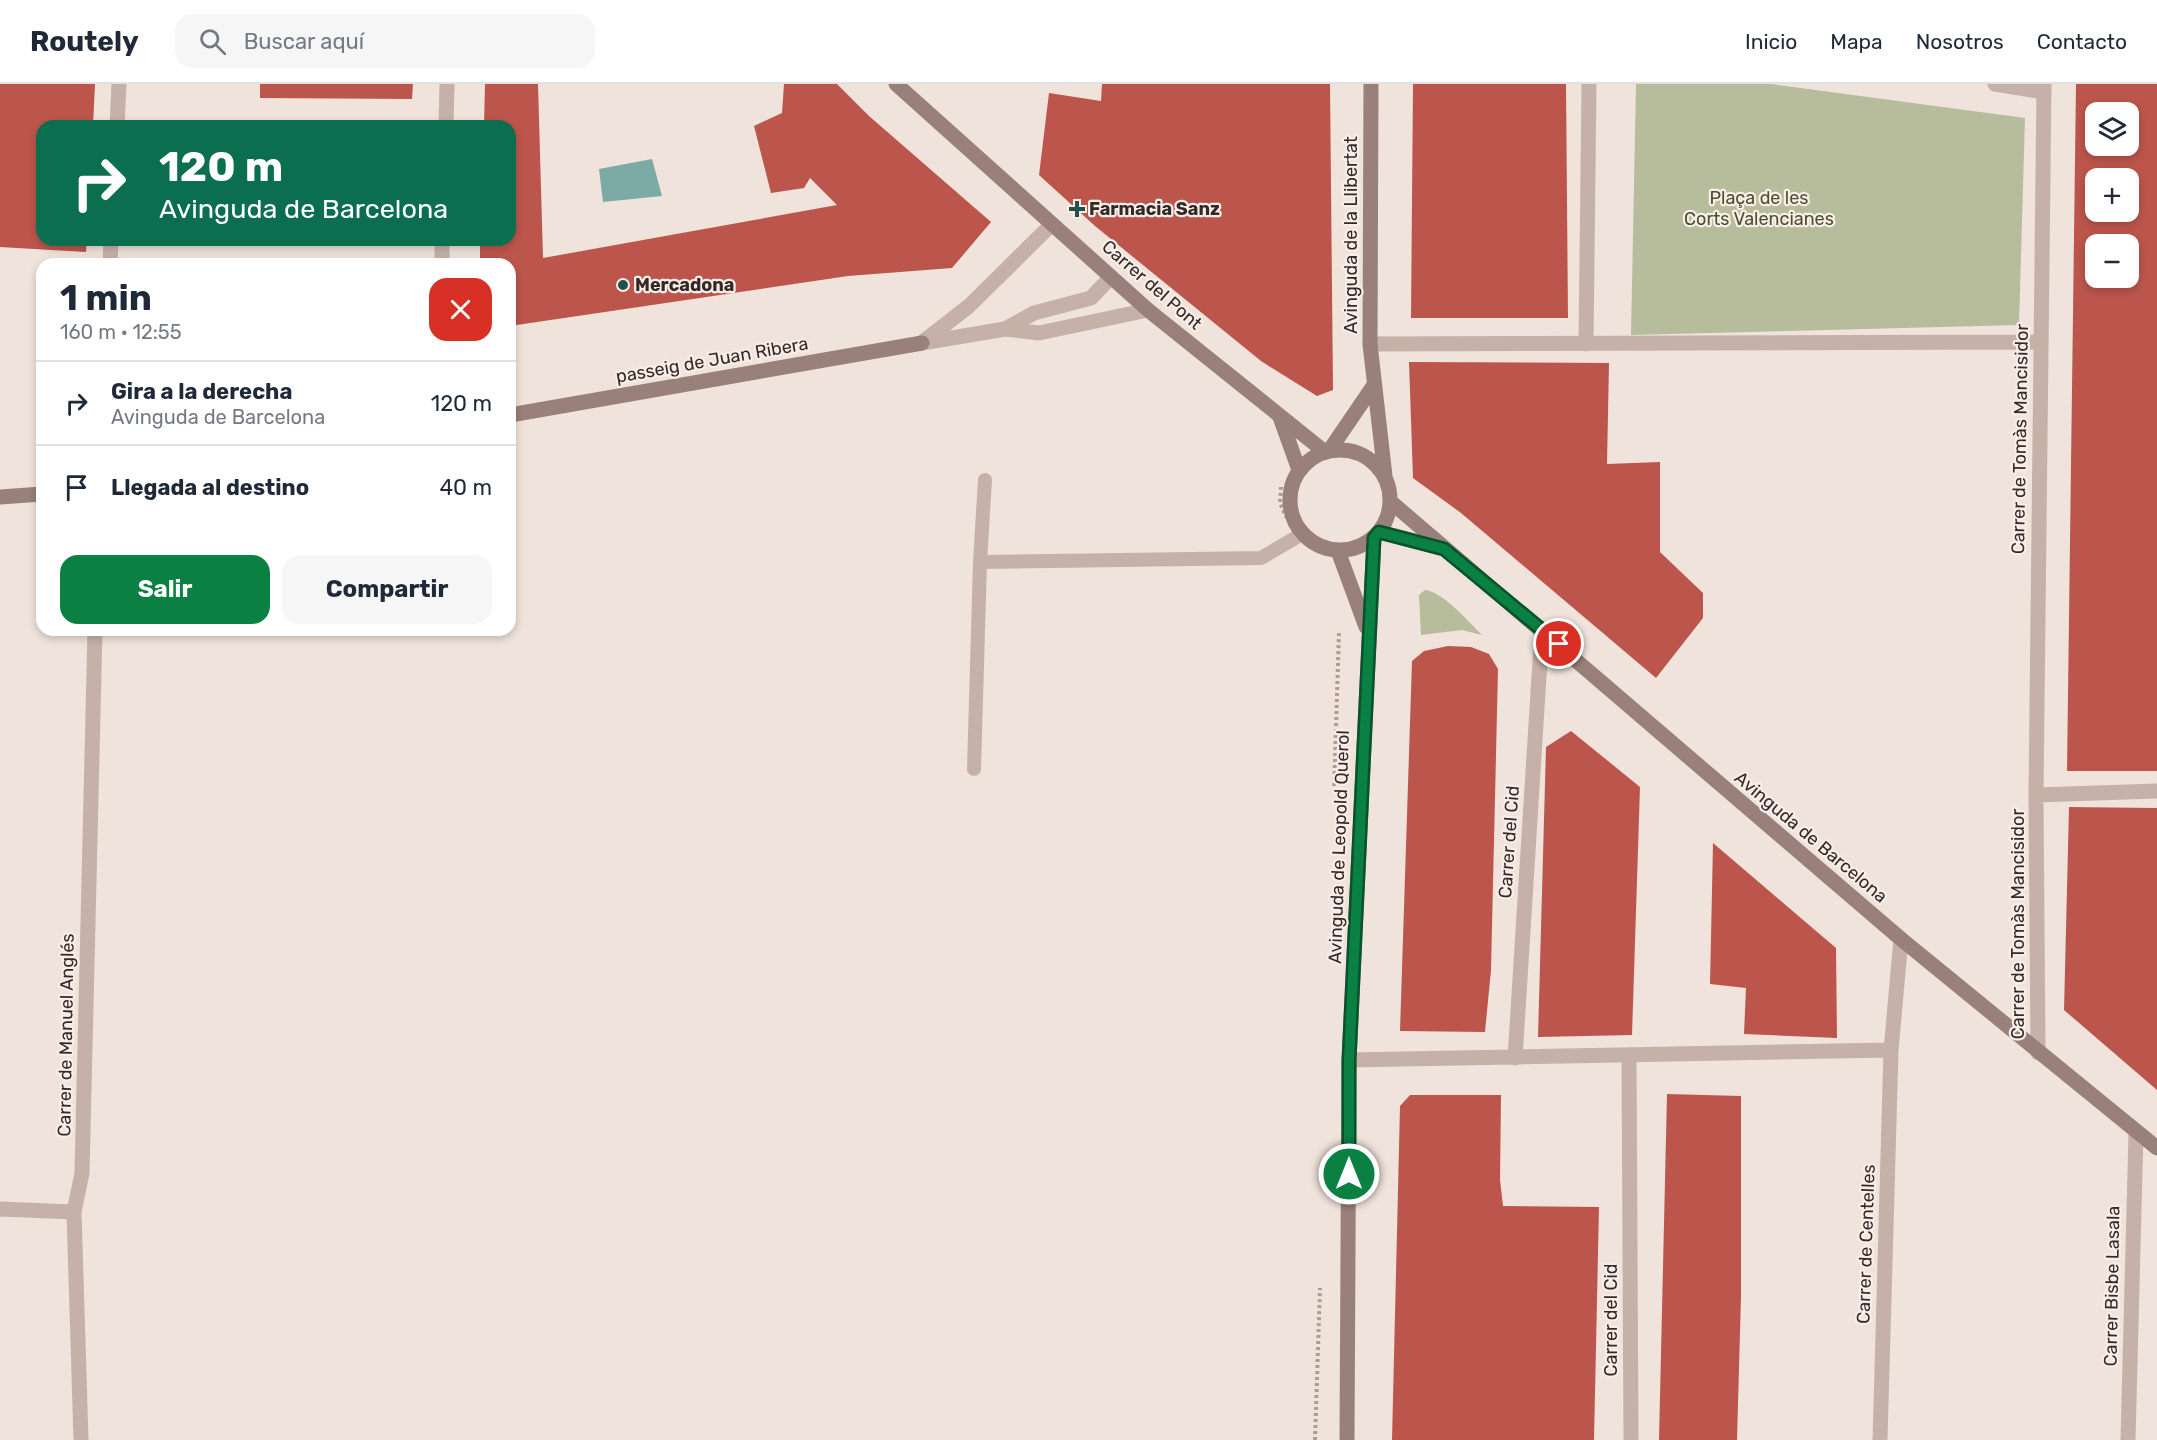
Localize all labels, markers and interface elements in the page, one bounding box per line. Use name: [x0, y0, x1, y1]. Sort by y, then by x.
search box: [175, 14, 595, 68]
text: Routely: [30, 25, 139, 58]
icon: search: [196, 25, 229, 58]
text: Buscar aquí: [244, 28, 364, 55]
text: Inicio: [1745, 29, 1797, 54]
text: Mapa: [1830, 29, 1883, 54]
text: Nosotros: [1916, 29, 2004, 54]
text: Contacto: [2037, 29, 2127, 54]
map controls: [2085, 102, 2139, 288]
button: layers: [2085, 102, 2139, 156]
street label: Avinguda de la Llibertat: [1340, 136, 1362, 334]
text: 120 m: [159, 142, 283, 192]
icon: right: [60, 144, 138, 222]
button: +: [2085, 168, 2139, 222]
park label: Plaça de les Corts Valencianes: [1684, 187, 1834, 230]
text: Avinguda de Barcelona: [159, 193, 448, 225]
place label: Farmacia Sanz: [1089, 198, 1220, 220]
marker: Farmacia Sanz: [1070, 202, 1084, 216]
button: −: [2085, 234, 2139, 288]
street label: Carrer del Pont: [1097, 236, 1207, 334]
place label: Mercadona: [635, 274, 734, 296]
text: 1 min: [60, 276, 152, 319]
button: close: [429, 278, 492, 341]
marker: Mercadona: [616, 278, 630, 292]
text: 160 m · 12:55: [60, 320, 182, 344]
street label: Carrer de Tomàs Mancisidor: [2007, 323, 2033, 554]
street label: passeig de Juan Ribera: [614, 332, 810, 388]
text: Gira a la derecha: [111, 378, 292, 405]
icon: right: [60, 387, 93, 420]
text: 120 m: [431, 390, 492, 417]
text: Avinguda de Barcelona: [111, 405, 325, 429]
icon: arrive: [60, 471, 93, 504]
text: Llegada al destino: [111, 474, 309, 501]
text: 40 m: [439, 474, 492, 501]
button: Salir: [60, 555, 270, 624]
button: Compartir: [282, 555, 492, 624]
pin: [1533, 618, 1584, 669]
icon: arrive: [1542, 627, 1575, 660]
street label: Avinguda de Leopold Querol: [1324, 730, 1354, 964]
street label: Avinguda de Barcelona: [1730, 767, 1892, 907]
street label: Carrer del Cid: [1494, 785, 1524, 899]
street label: Carrer de Tomàs Mancisidor: [2007, 809, 2029, 1039]
street label: Carrer de Manuel Anglés: [53, 933, 79, 1137]
position arrow: [1317, 1142, 1381, 1206]
street label: Carrer de Centelles: [1852, 1164, 1880, 1324]
street label: Carrer Bisbe Lasala: [2100, 1206, 2124, 1366]
street label: Carrer del Cid: [1600, 1264, 1622, 1376]

